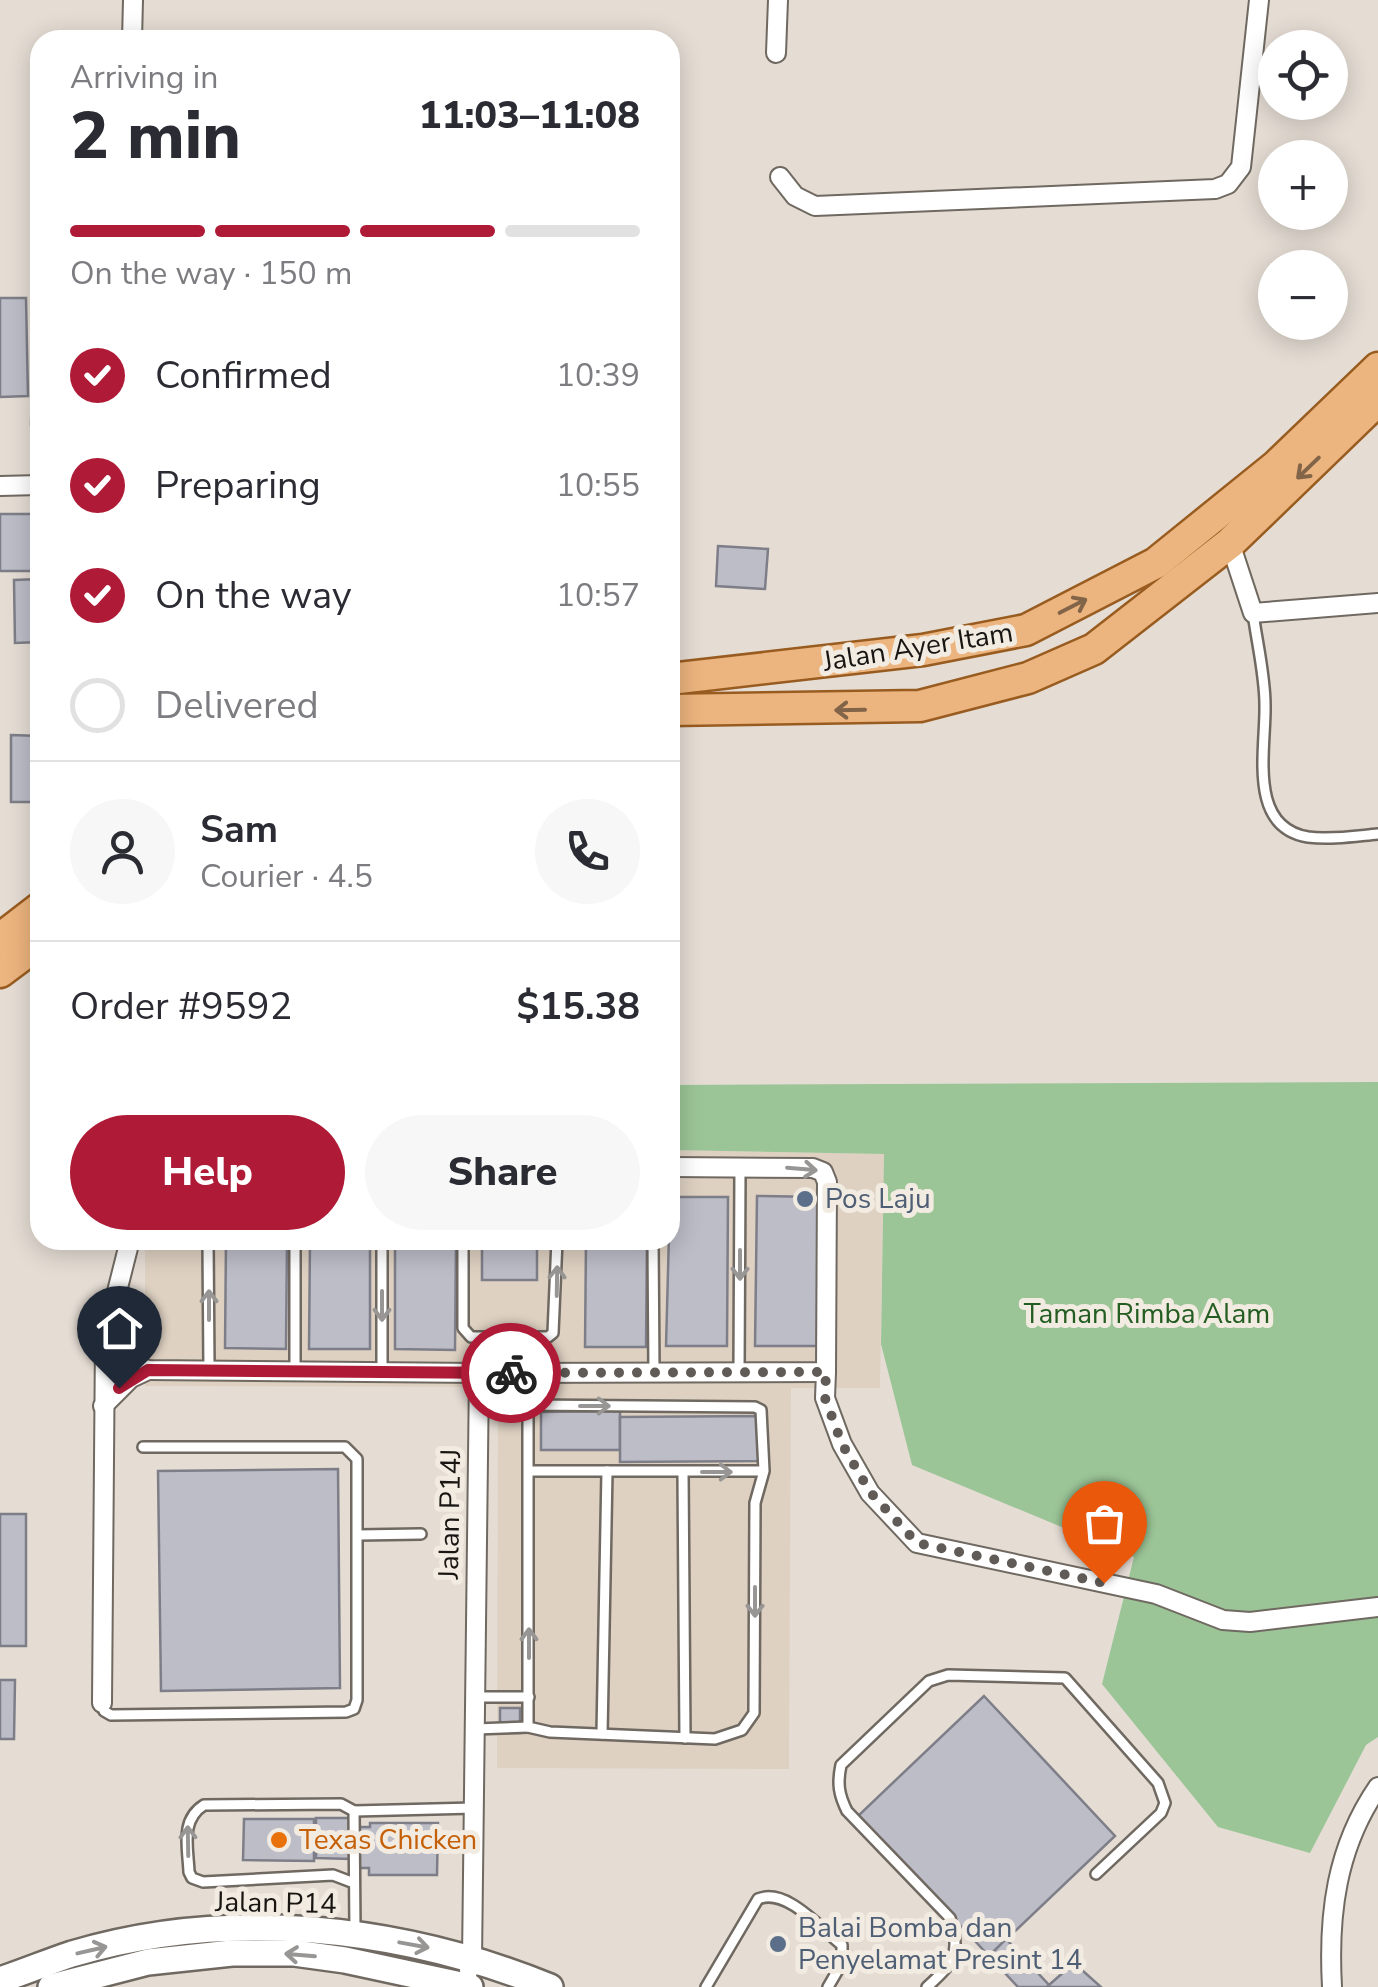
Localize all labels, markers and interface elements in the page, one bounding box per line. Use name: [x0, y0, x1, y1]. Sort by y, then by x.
map controls: [1258, 30, 1348, 340]
button: locate: [1258, 30, 1348, 120]
text: Arriving in: [70, 56, 218, 99]
text: 11:03–11:08: [419, 90, 640, 141]
text: 2 min: [70, 92, 241, 181]
button: +: [1258, 140, 1348, 230]
button: −: [1258, 250, 1348, 340]
text: On the way · 150 m: [70, 252, 352, 295]
icon: check: [70, 348, 125, 403]
text: Confirmed: [155, 350, 332, 401]
text: 10:39: [556, 354, 640, 397]
one-way arrow: [1297, 456, 1321, 480]
icon: check: [70, 458, 125, 513]
text: Preparing: [155, 460, 321, 511]
text: 10:55: [556, 464, 640, 507]
icon: check: [70, 568, 125, 623]
text: On the way: [155, 570, 351, 621]
text: 10:57: [556, 574, 640, 617]
one-way arrow: [1058, 596, 1087, 615]
street label: Jalan Ayer Itam: [819, 613, 1016, 681]
text: Delivered: [155, 680, 319, 731]
one-way arrow: [834, 700, 866, 719]
button: person: [70, 799, 175, 904]
button: phone: [535, 799, 640, 904]
text: Sam: [200, 804, 278, 855]
text: Courier · 4.5: [200, 855, 373, 898]
text: Order #9592: [70, 981, 292, 1032]
text: $15.38: [517, 981, 640, 1032]
button: Help: [70, 1115, 345, 1230]
button: Share: [365, 1115, 640, 1230]
one-way arrow: [785, 1160, 818, 1179]
place label: Pos Laju: [825, 1180, 931, 1218]
marker: Pos Laju: [794, 1188, 816, 1210]
one-way arrow: [730, 1248, 750, 1281]
one-way arrow: [547, 1265, 566, 1297]
pin: [77, 1286, 162, 1389]
one-way arrow: [199, 1290, 218, 1322]
one-way arrow: [372, 1290, 392, 1322]
park label: Taman Rimba Alam: [1024, 1295, 1270, 1333]
icon: home: [92, 1301, 147, 1356]
courier: [461, 1323, 561, 1423]
icon: bike: [484, 1346, 539, 1401]
one-way arrow: [578, 1396, 610, 1416]
street label: Jalan P14J: [430, 1448, 470, 1581]
one-way arrow: [700, 1462, 732, 1482]
pin: [1062, 1481, 1147, 1584]
icon: bag: [1077, 1496, 1132, 1551]
one-way arrow: [746, 1586, 764, 1618]
one-way arrow: [520, 1627, 538, 1660]
place label: Texas Chicken: [299, 1821, 477, 1859]
one-way arrow: [178, 1825, 198, 1858]
marker: Texas Chicken: [268, 1829, 290, 1851]
street label: Jalan P14: [214, 1883, 337, 1923]
place label: Balai Bomba dan Penyelamat Presint 14: [798, 1909, 1082, 1979]
marker: Balai Bomba dan Penyelamat Presint 14: [767, 1933, 789, 1955]
one-way arrow: [398, 1936, 430, 1955]
one-way arrow: [76, 1939, 108, 1958]
one-way arrow: [284, 1945, 317, 1964]

